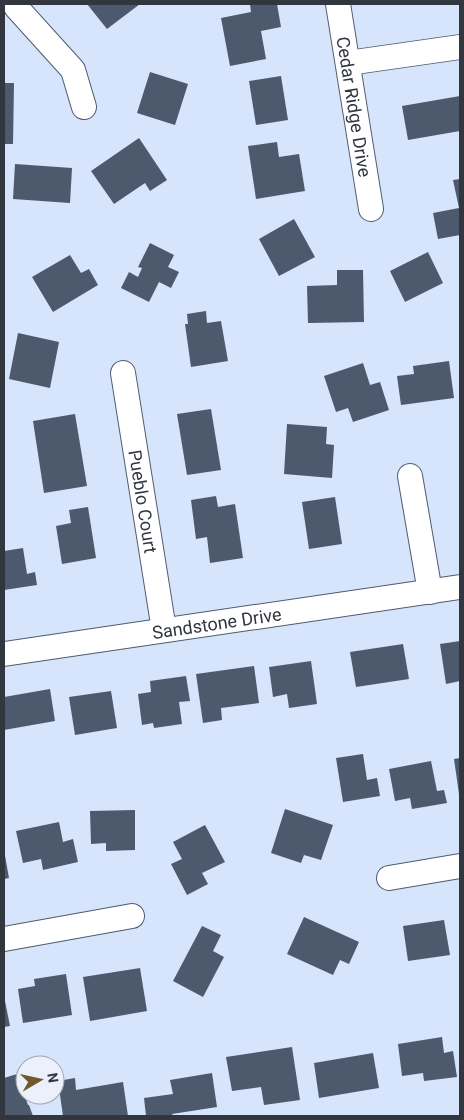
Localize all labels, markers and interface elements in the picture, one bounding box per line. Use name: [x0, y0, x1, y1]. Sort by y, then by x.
street label: Cedar Ridge Drive: [333, 35, 376, 178]
street label: Pueblo Court: [125, 448, 162, 555]
street label: Sandstone Drive: [151, 603, 283, 643]
north arrow: [15, 1055, 65, 1105]
text: N: [44, 1072, 62, 1084]

